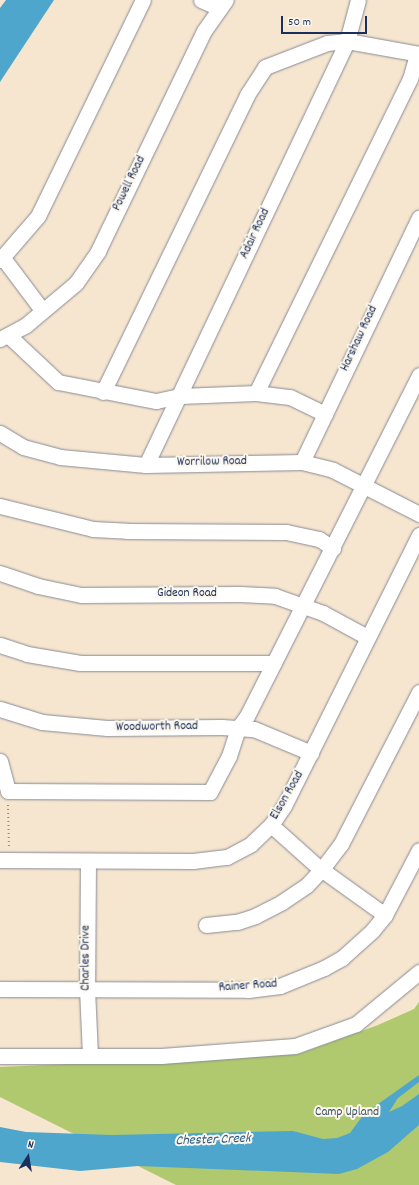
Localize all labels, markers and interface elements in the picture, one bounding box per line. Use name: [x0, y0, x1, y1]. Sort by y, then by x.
scale bar: [283, 8, 369, 34]
text: 50 m: [288, 14, 311, 31]
street label: Powell Road: [110, 154, 150, 214]
street label: Adair Road: [238, 206, 274, 262]
street label: Harshaw Road: [338, 304, 382, 374]
street label: Worrilow Road: [177, 455, 247, 471]
street label: Gideon Road: [157, 586, 217, 602]
street label: Woodworth Road: [116, 719, 198, 737]
street label: Elson Road: [268, 769, 308, 823]
street label: Charles Drive: [79, 925, 95, 991]
street label: Rainer Road: [218, 977, 278, 997]
park label: Camp Upland: [315, 1105, 379, 1121]
water label: Chester Creek: [175, 1130, 251, 1150]
north arrow: [8, 1137, 48, 1177]
text: N: [26, 1137, 35, 1154]

